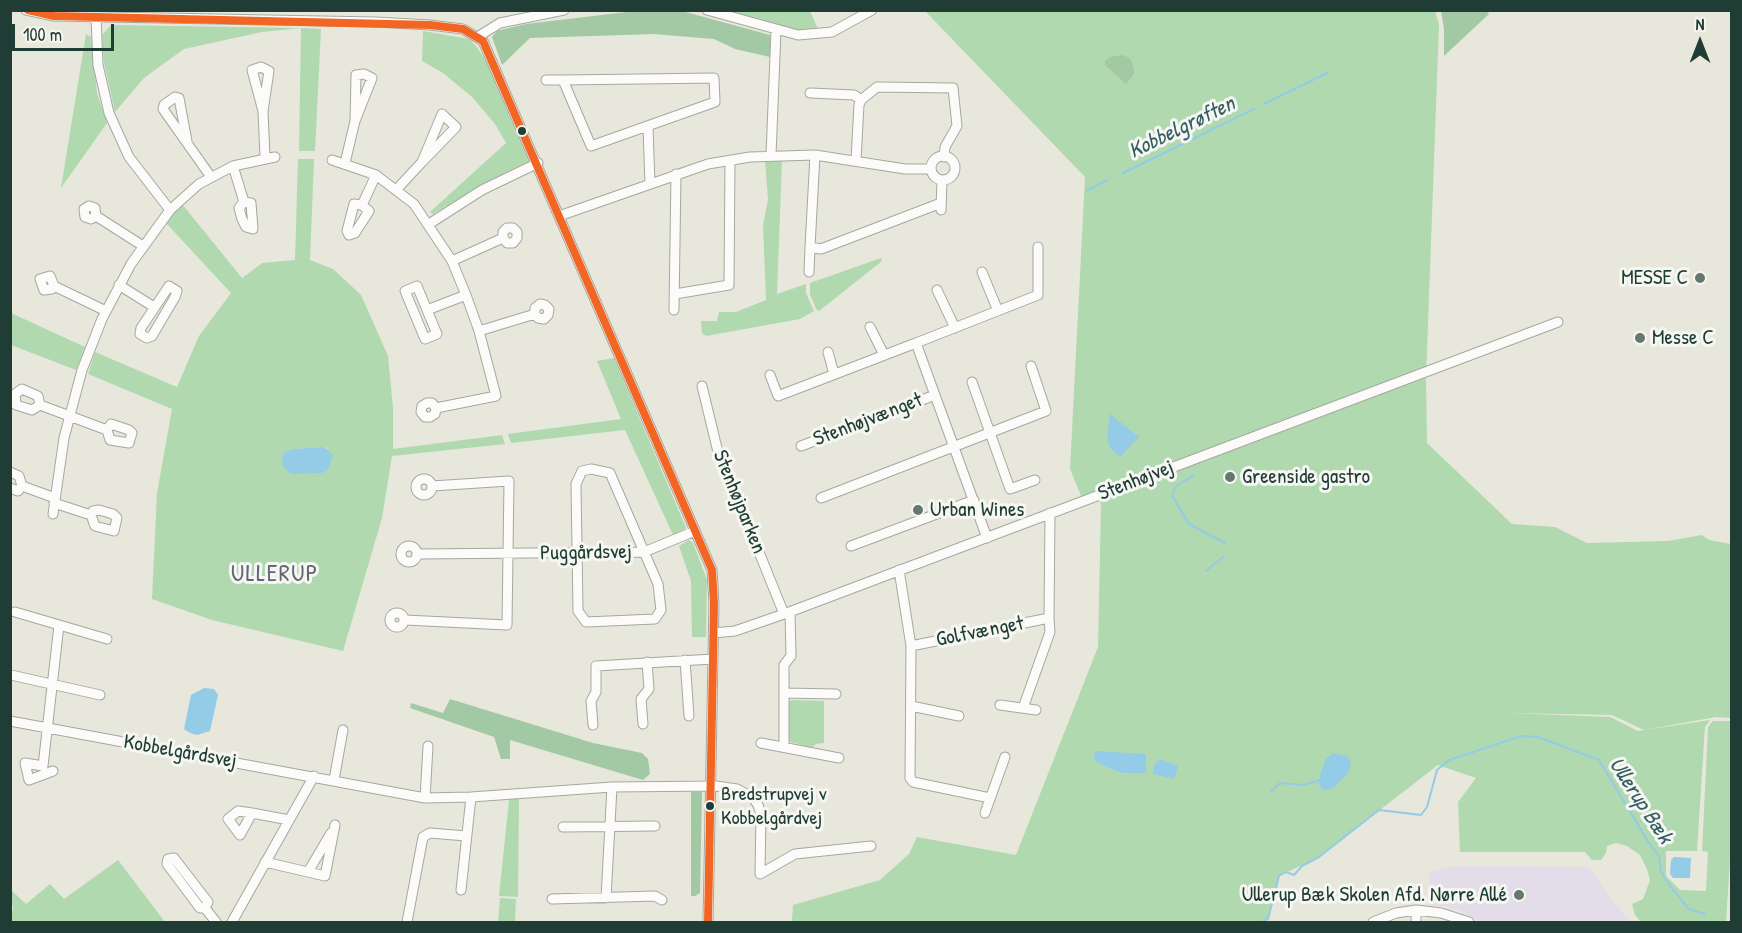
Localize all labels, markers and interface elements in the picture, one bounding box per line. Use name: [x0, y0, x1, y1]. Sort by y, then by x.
scale bar: [15, 12, 117, 50]
north arrow: [1670, 12, 1730, 72]
text: N: [1696, 13, 1704, 35]
text: 100 m: [23, 22, 62, 47]
water label: Kobbelgrøften: [1125, 91, 1239, 165]
unlabelled marker: [516, 125, 528, 137]
place label: MESSE C: [1621, 265, 1688, 291]
marker: MESSE C: [1693, 271, 1707, 285]
place label: Messe C: [1652, 325, 1714, 351]
marker: Messe C: [1633, 331, 1647, 345]
street label: Stenhøjvænget: [810, 388, 926, 452]
street label: Stenhøjparken: [707, 447, 771, 557]
street label: Stenhøjvej: [1095, 455, 1177, 507]
place label: Greenside gastro: [1242, 464, 1370, 490]
marker: Greenside gastro: [1223, 470, 1237, 484]
place label: Urban Wines: [930, 497, 1024, 523]
marker: Urban Wines: [911, 503, 925, 517]
street label: Puggårdsvej: [540, 540, 632, 566]
district label: ULLERUP: [231, 561, 319, 589]
street label: Golfvænget: [934, 611, 1026, 653]
street label: Kobbelgårdsvej: [122, 730, 238, 774]
water label: Ullerup Bæk: [1602, 753, 1678, 849]
place label: Bredstrupvej v Kobbelgårdvej: [721, 783, 827, 830]
marker: Bredstrupvej v Kobbelgårdvej: [704, 800, 716, 812]
place label: Ullerup Bæk Skolen Afd. Nørre Allé: [1242, 882, 1507, 908]
marker: Ullerup Bæk Skolen Afd. Nørre Allé: [1512, 888, 1526, 902]

